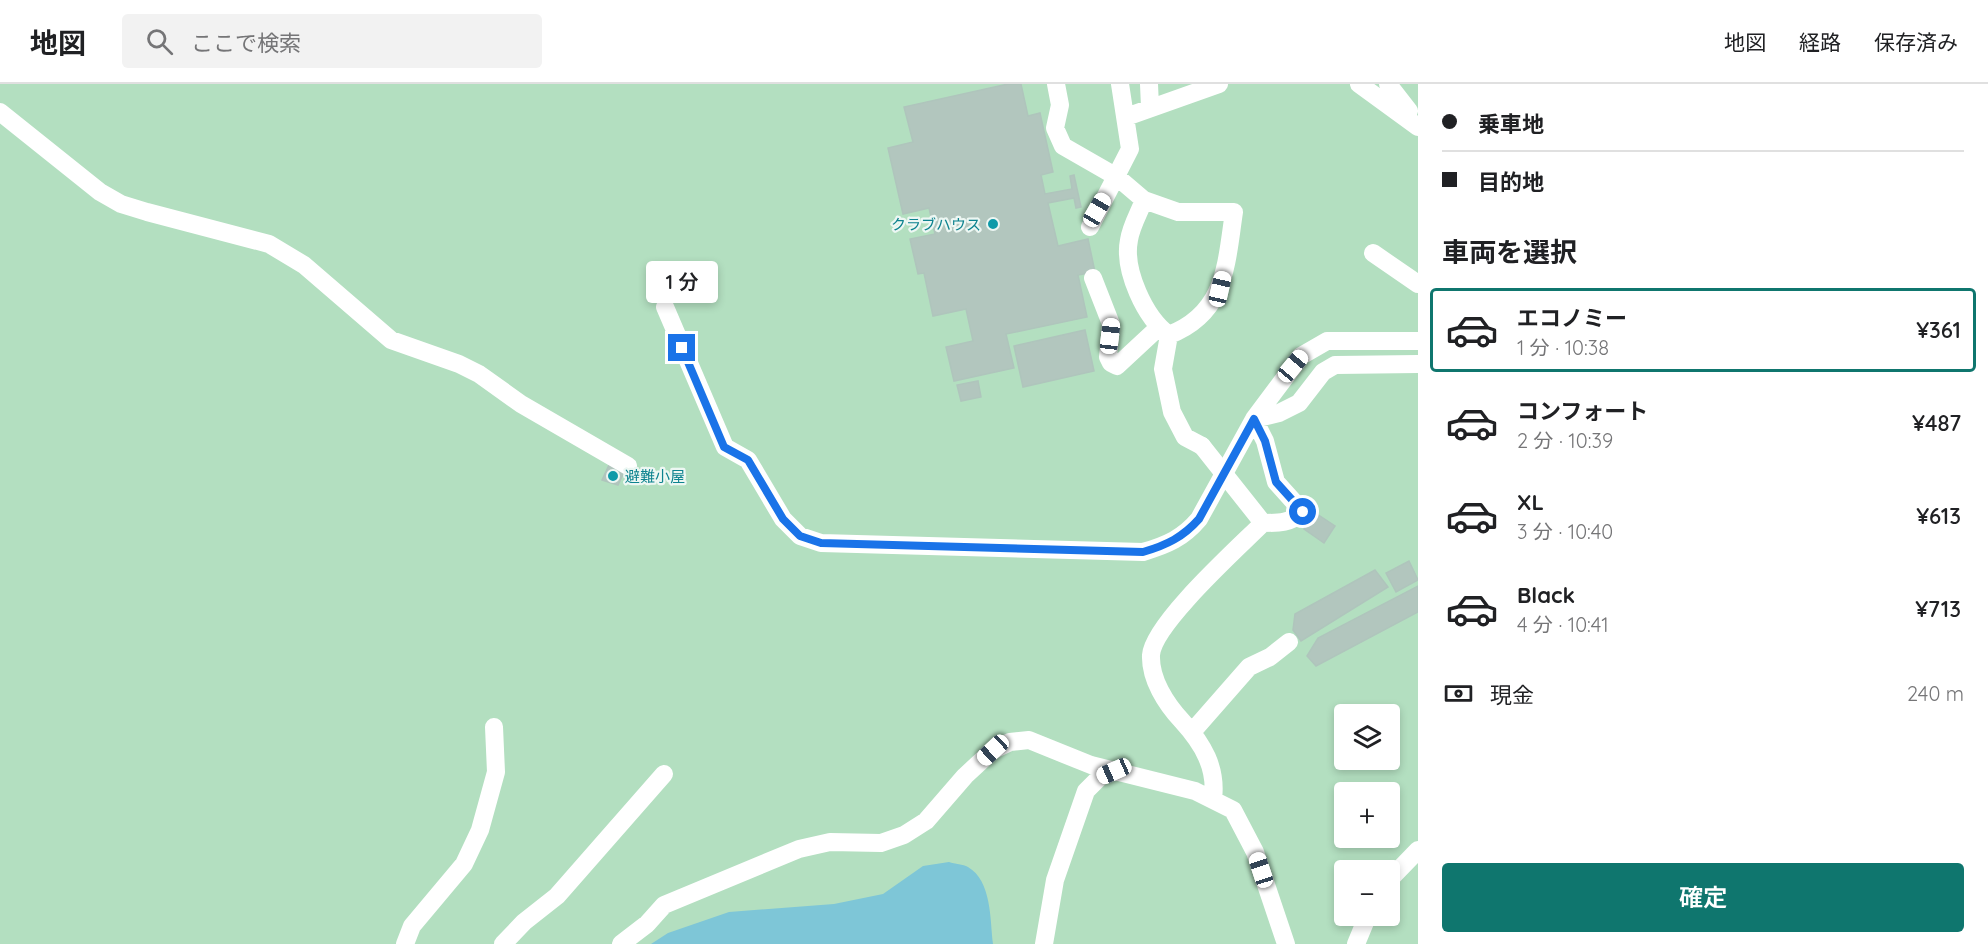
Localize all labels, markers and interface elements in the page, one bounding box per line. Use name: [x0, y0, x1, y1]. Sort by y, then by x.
search box: [122, 14, 542, 68]
text: 地図: [30, 25, 86, 60]
icon: search: [143, 25, 176, 58]
text: ここで検索: [191, 29, 301, 57]
text: 地図: [1724, 29, 1766, 55]
text: 経路: [1799, 29, 1841, 55]
text: 保存済み: [1874, 29, 1958, 55]
text: 乗車地: [1478, 110, 1544, 138]
text: 目的地: [1478, 168, 1544, 196]
car: [1080, 190, 1114, 230]
place label: クラブハウス: [891, 215, 981, 234]
marker: クラブハウス: [986, 217, 1000, 231]
text: 車両を選択: [1442, 235, 1577, 269]
callout: 1 分: [646, 261, 718, 303]
text: 1 分: [665, 269, 699, 294]
car: [1207, 269, 1233, 309]
icon: car: [1445, 303, 1499, 357]
text: エコノミー: [1517, 304, 1627, 332]
text: ¥361: [1916, 316, 1961, 344]
car: [1099, 317, 1121, 355]
route end: [668, 334, 695, 361]
text: 1 分 · 10:38: [1517, 335, 1609, 360]
car: [1275, 346, 1311, 386]
icon: car: [1445, 396, 1499, 450]
text: コンフォート: [1517, 397, 1648, 425]
text: ¥487: [1912, 409, 1961, 437]
text: 2 分 · 10:39: [1517, 428, 1613, 453]
place label: 避難小屋: [625, 467, 685, 486]
marker: 避難小屋: [606, 469, 620, 483]
text: XL: [1517, 488, 1544, 516]
icon: car: [1445, 489, 1499, 543]
route start: [1289, 498, 1316, 525]
text: ¥613: [1916, 502, 1961, 530]
text: 3 分 · 10:40: [1517, 519, 1613, 544]
text: Black: [1517, 581, 1575, 609]
icon: car: [1445, 582, 1499, 636]
text: ¥713: [1915, 595, 1961, 623]
text: 4 分 · 10:41: [1517, 612, 1609, 637]
icon: cash: [1442, 677, 1475, 710]
text: 現金: [1490, 681, 1534, 709]
text: 240 m: [1907, 681, 1964, 706]
map controls: [1334, 704, 1400, 926]
button: layers: [1334, 704, 1400, 770]
car: [974, 731, 1012, 769]
car: [1094, 755, 1134, 787]
button: +: [1334, 782, 1400, 848]
car: [1247, 850, 1275, 890]
button: −: [1334, 860, 1400, 926]
button: 確定: [1442, 863, 1964, 932]

